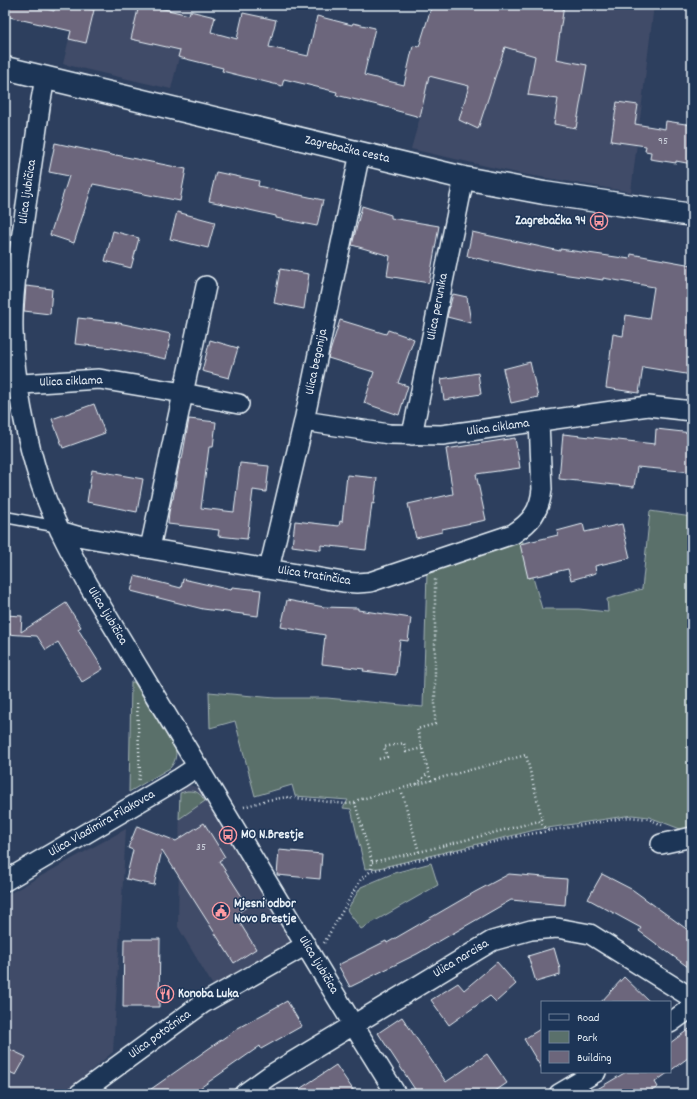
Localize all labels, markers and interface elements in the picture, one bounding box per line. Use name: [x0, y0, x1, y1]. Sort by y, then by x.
street label: Zagrebačka cesta: [303, 131, 392, 169]
house number: 95: [658, 134, 668, 150]
street label: Ulica ljubičica: [14, 158, 42, 226]
bus stop icon: Zagrebačka 94: [589, 211, 609, 231]
place label: Zagrebačka 94: [515, 212, 586, 231]
street label: Ulica perunika: [422, 271, 454, 342]
street label: Ulica begonija: [301, 326, 333, 397]
street label: Ulica ciklama: [39, 371, 104, 393]
street label: Ulica ciklama: [465, 414, 532, 442]
street label: Ulica tratinčica: [276, 561, 353, 591]
street label: Ulica ljubičica: [82, 583, 132, 650]
street label: Ulica Vladimira Filakovca: [45, 785, 160, 862]
bus stop icon: MO N.Brestje: [218, 825, 238, 845]
place label: MO N.Brestje: [241, 826, 304, 845]
house number: 35: [196, 840, 206, 856]
place label: Mjesni odbor Novo Brestje: [234, 895, 297, 929]
public building icon: Mjesni odbor Novo Brestje: [211, 901, 231, 921]
street label: Ulica ljubičica: [293, 932, 343, 999]
street label: Ulica narcisa: [429, 934, 493, 983]
restaurant icon: Konoba Luka: [155, 984, 175, 1004]
place label: Konoba Luka: [178, 985, 240, 1004]
legend: [541, 1001, 671, 1073]
street label: Ulica potočnica: [125, 1005, 196, 1064]
text: Road: [577, 1010, 599, 1027]
text: Park: [577, 1030, 598, 1047]
text: Building: [577, 1050, 612, 1067]

